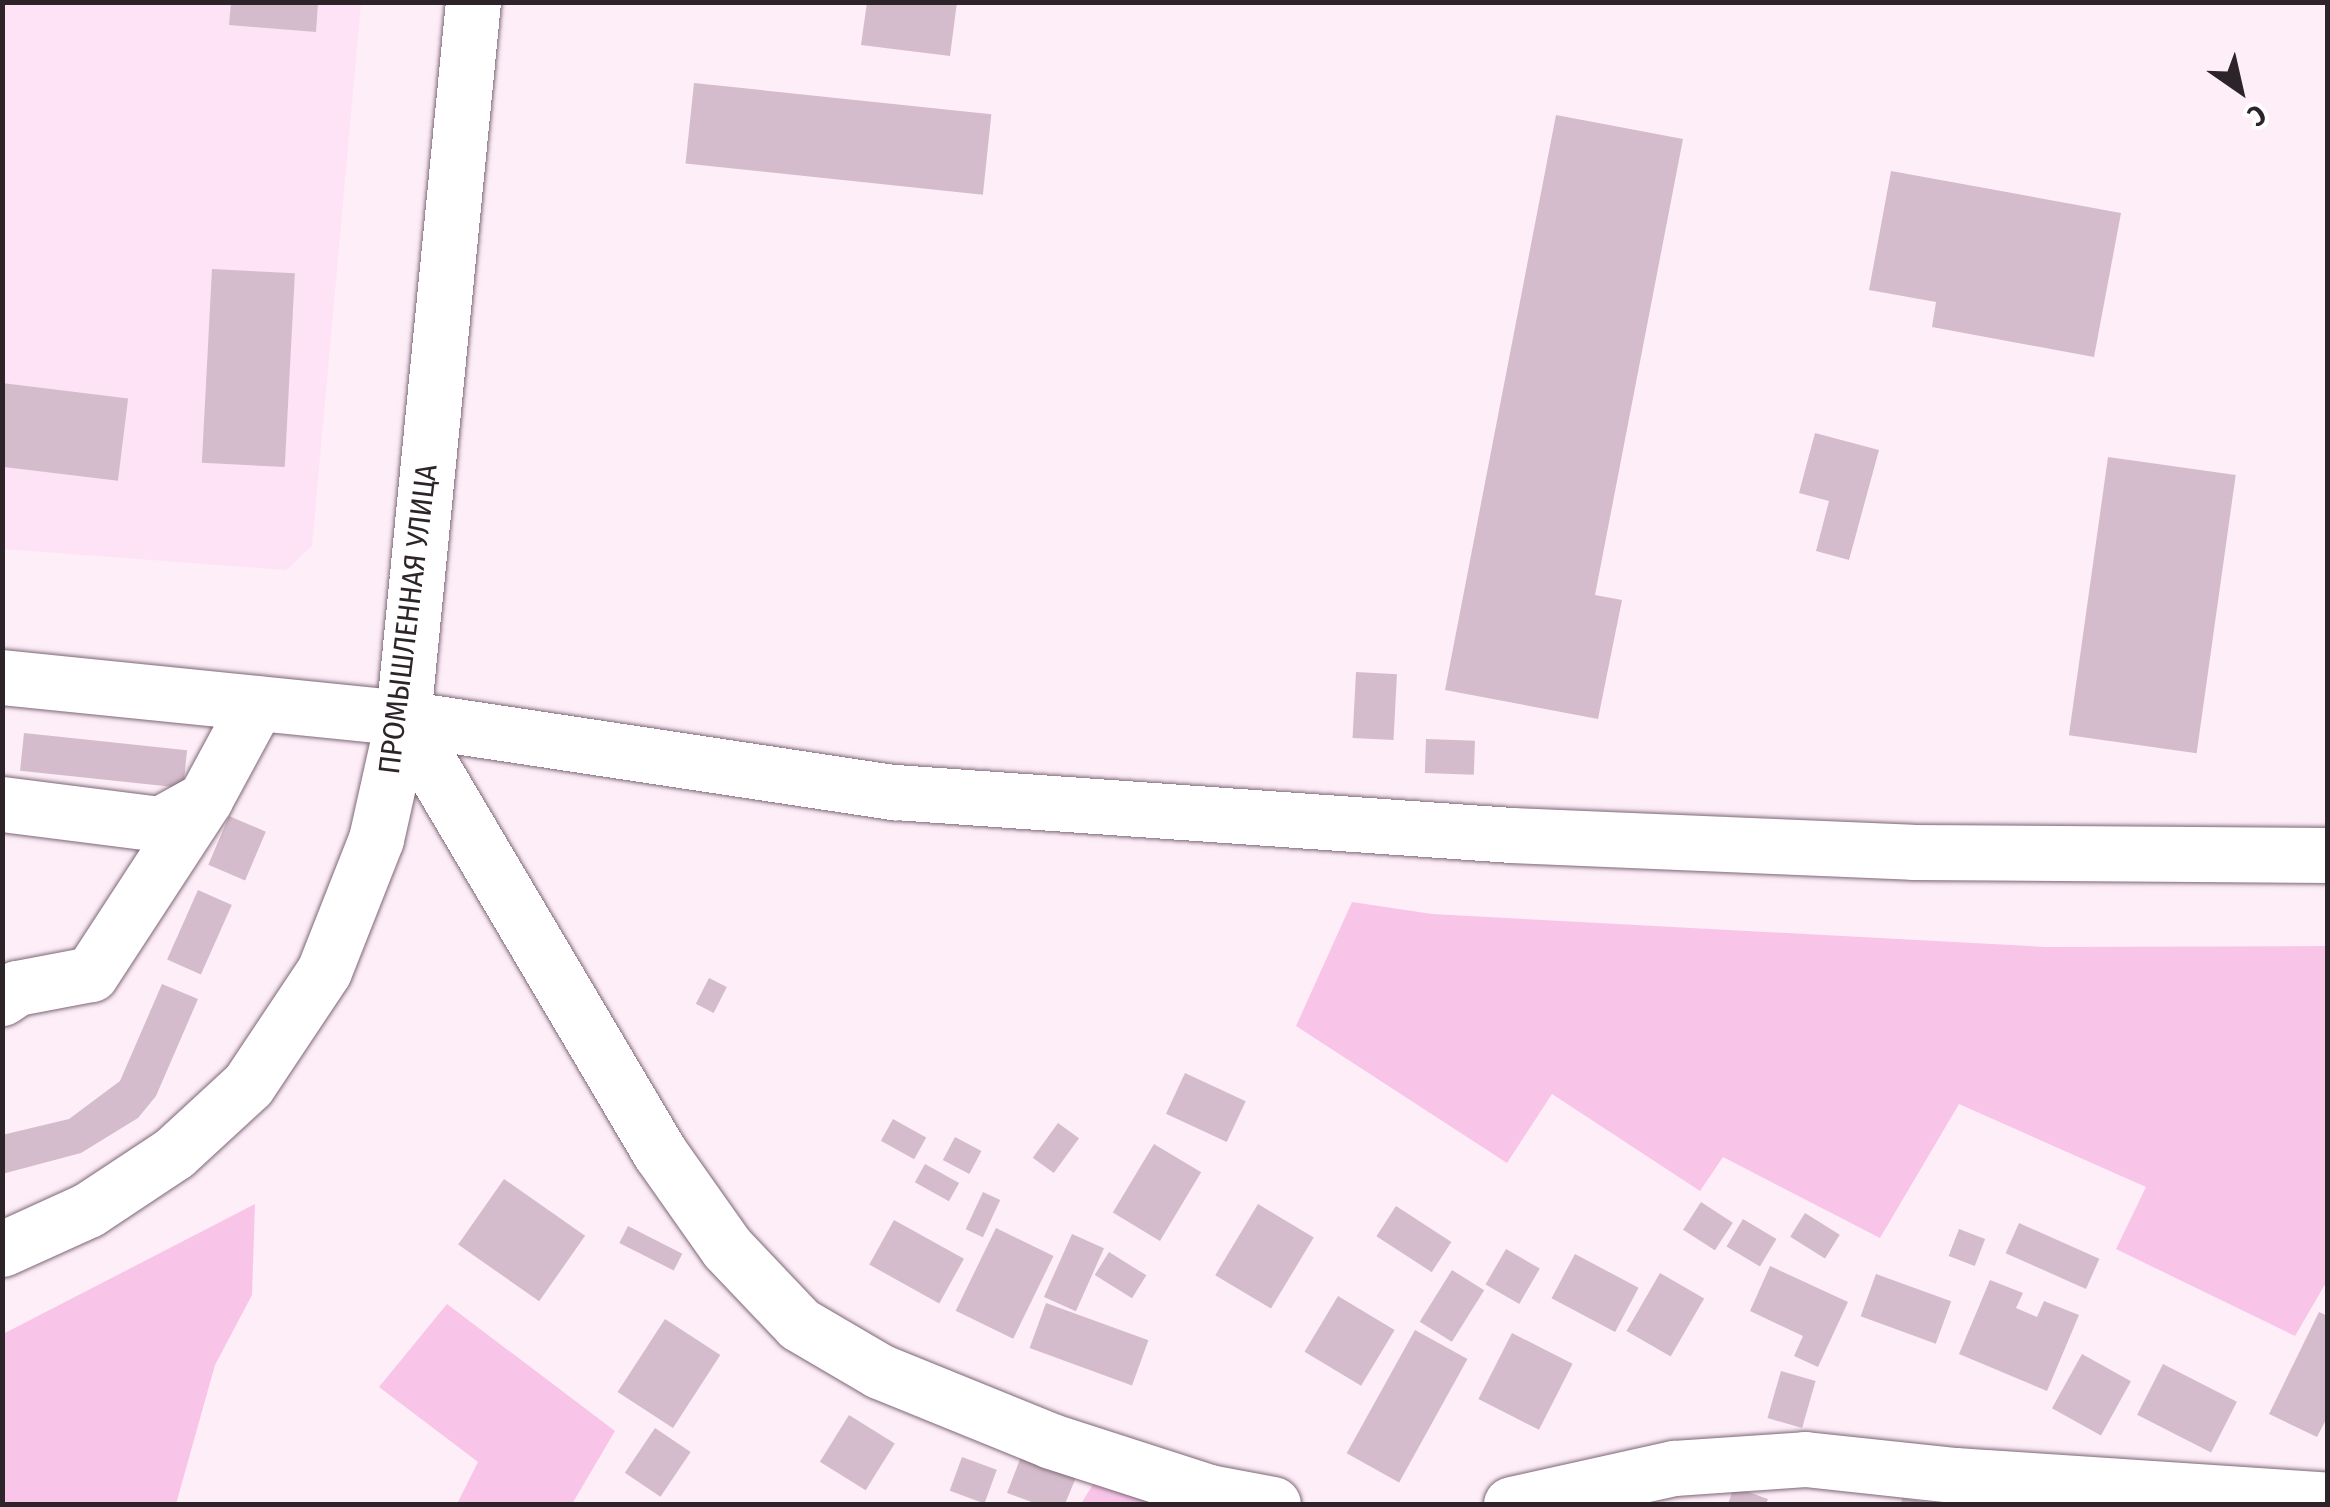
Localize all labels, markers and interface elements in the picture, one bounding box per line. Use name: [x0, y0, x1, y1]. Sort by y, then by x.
north arrow: [2190, 40, 2290, 140]
text: С: [2242, 97, 2272, 133]
street label: ПРОМЫШЛЕННАЯ УЛИЦА: [371, 462, 445, 776]

